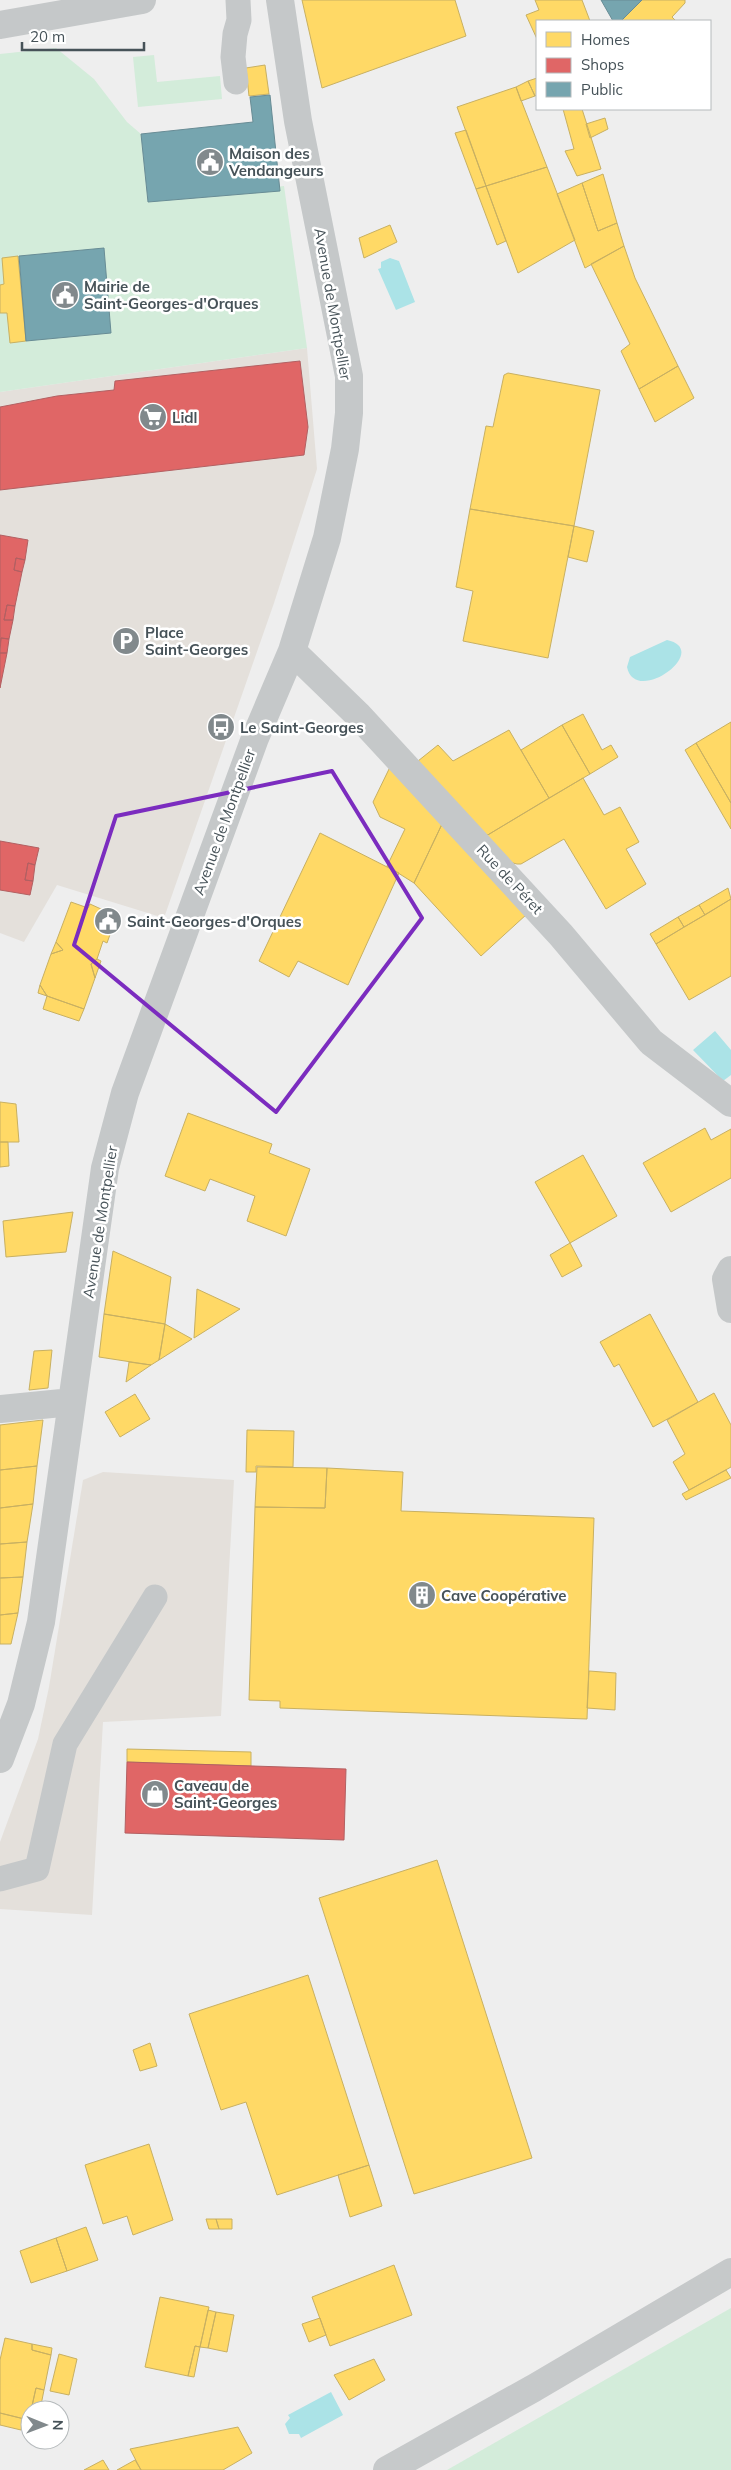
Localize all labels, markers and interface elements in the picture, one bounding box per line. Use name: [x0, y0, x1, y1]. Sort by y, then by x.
scale bar: [22, 20, 145, 52]
legend: [536, 20, 711, 110]
text: 20 m: [30, 27, 65, 46]
text: Homes: [581, 30, 630, 49]
text: Shops: [581, 55, 624, 74]
text: Public: [581, 80, 623, 99]
place label: Maison des Vendangeurs: [228, 144, 324, 180]
public building icon: Maison des Vendangeurs: [195, 147, 225, 177]
street label: Avenue de Montpellier: [310, 226, 356, 382]
place label: Mairie de Saint-Georges-d'Orques: [84, 277, 258, 313]
public building icon: Mairie de Saint-Georges-d'Orques: [50, 280, 80, 310]
supermarket icon: Lidl: [138, 402, 168, 432]
place label: Lidl: [172, 408, 198, 427]
place label: Place Saint-Georges: [145, 623, 248, 659]
parking icon: Place Saint-Georges: [111, 626, 141, 656]
bus stop icon: Le Saint-Georges: [206, 712, 236, 742]
place label: Le Saint-Georges: [240, 718, 364, 737]
street label: Avenue de Montpellier: [189, 746, 259, 898]
street label: Rue de Péret: [473, 840, 547, 918]
public building icon: Saint-Georges-d'Orques: [93, 906, 123, 936]
place label: Saint-Georges-d'Orques: [127, 912, 301, 931]
street label: Avenue de Montpellier: [79, 1144, 122, 1300]
building icon: Cave Coopérative: [407, 1580, 437, 1610]
place label: Cave Coopérative: [441, 1586, 567, 1605]
place label: Caveau de Saint-Georges: [174, 1776, 277, 1812]
shop icon: Caveau de Saint-Georges: [140, 1779, 170, 1809]
north arrow: [20, 2400, 70, 2450]
text: N: [49, 2420, 67, 2431]

